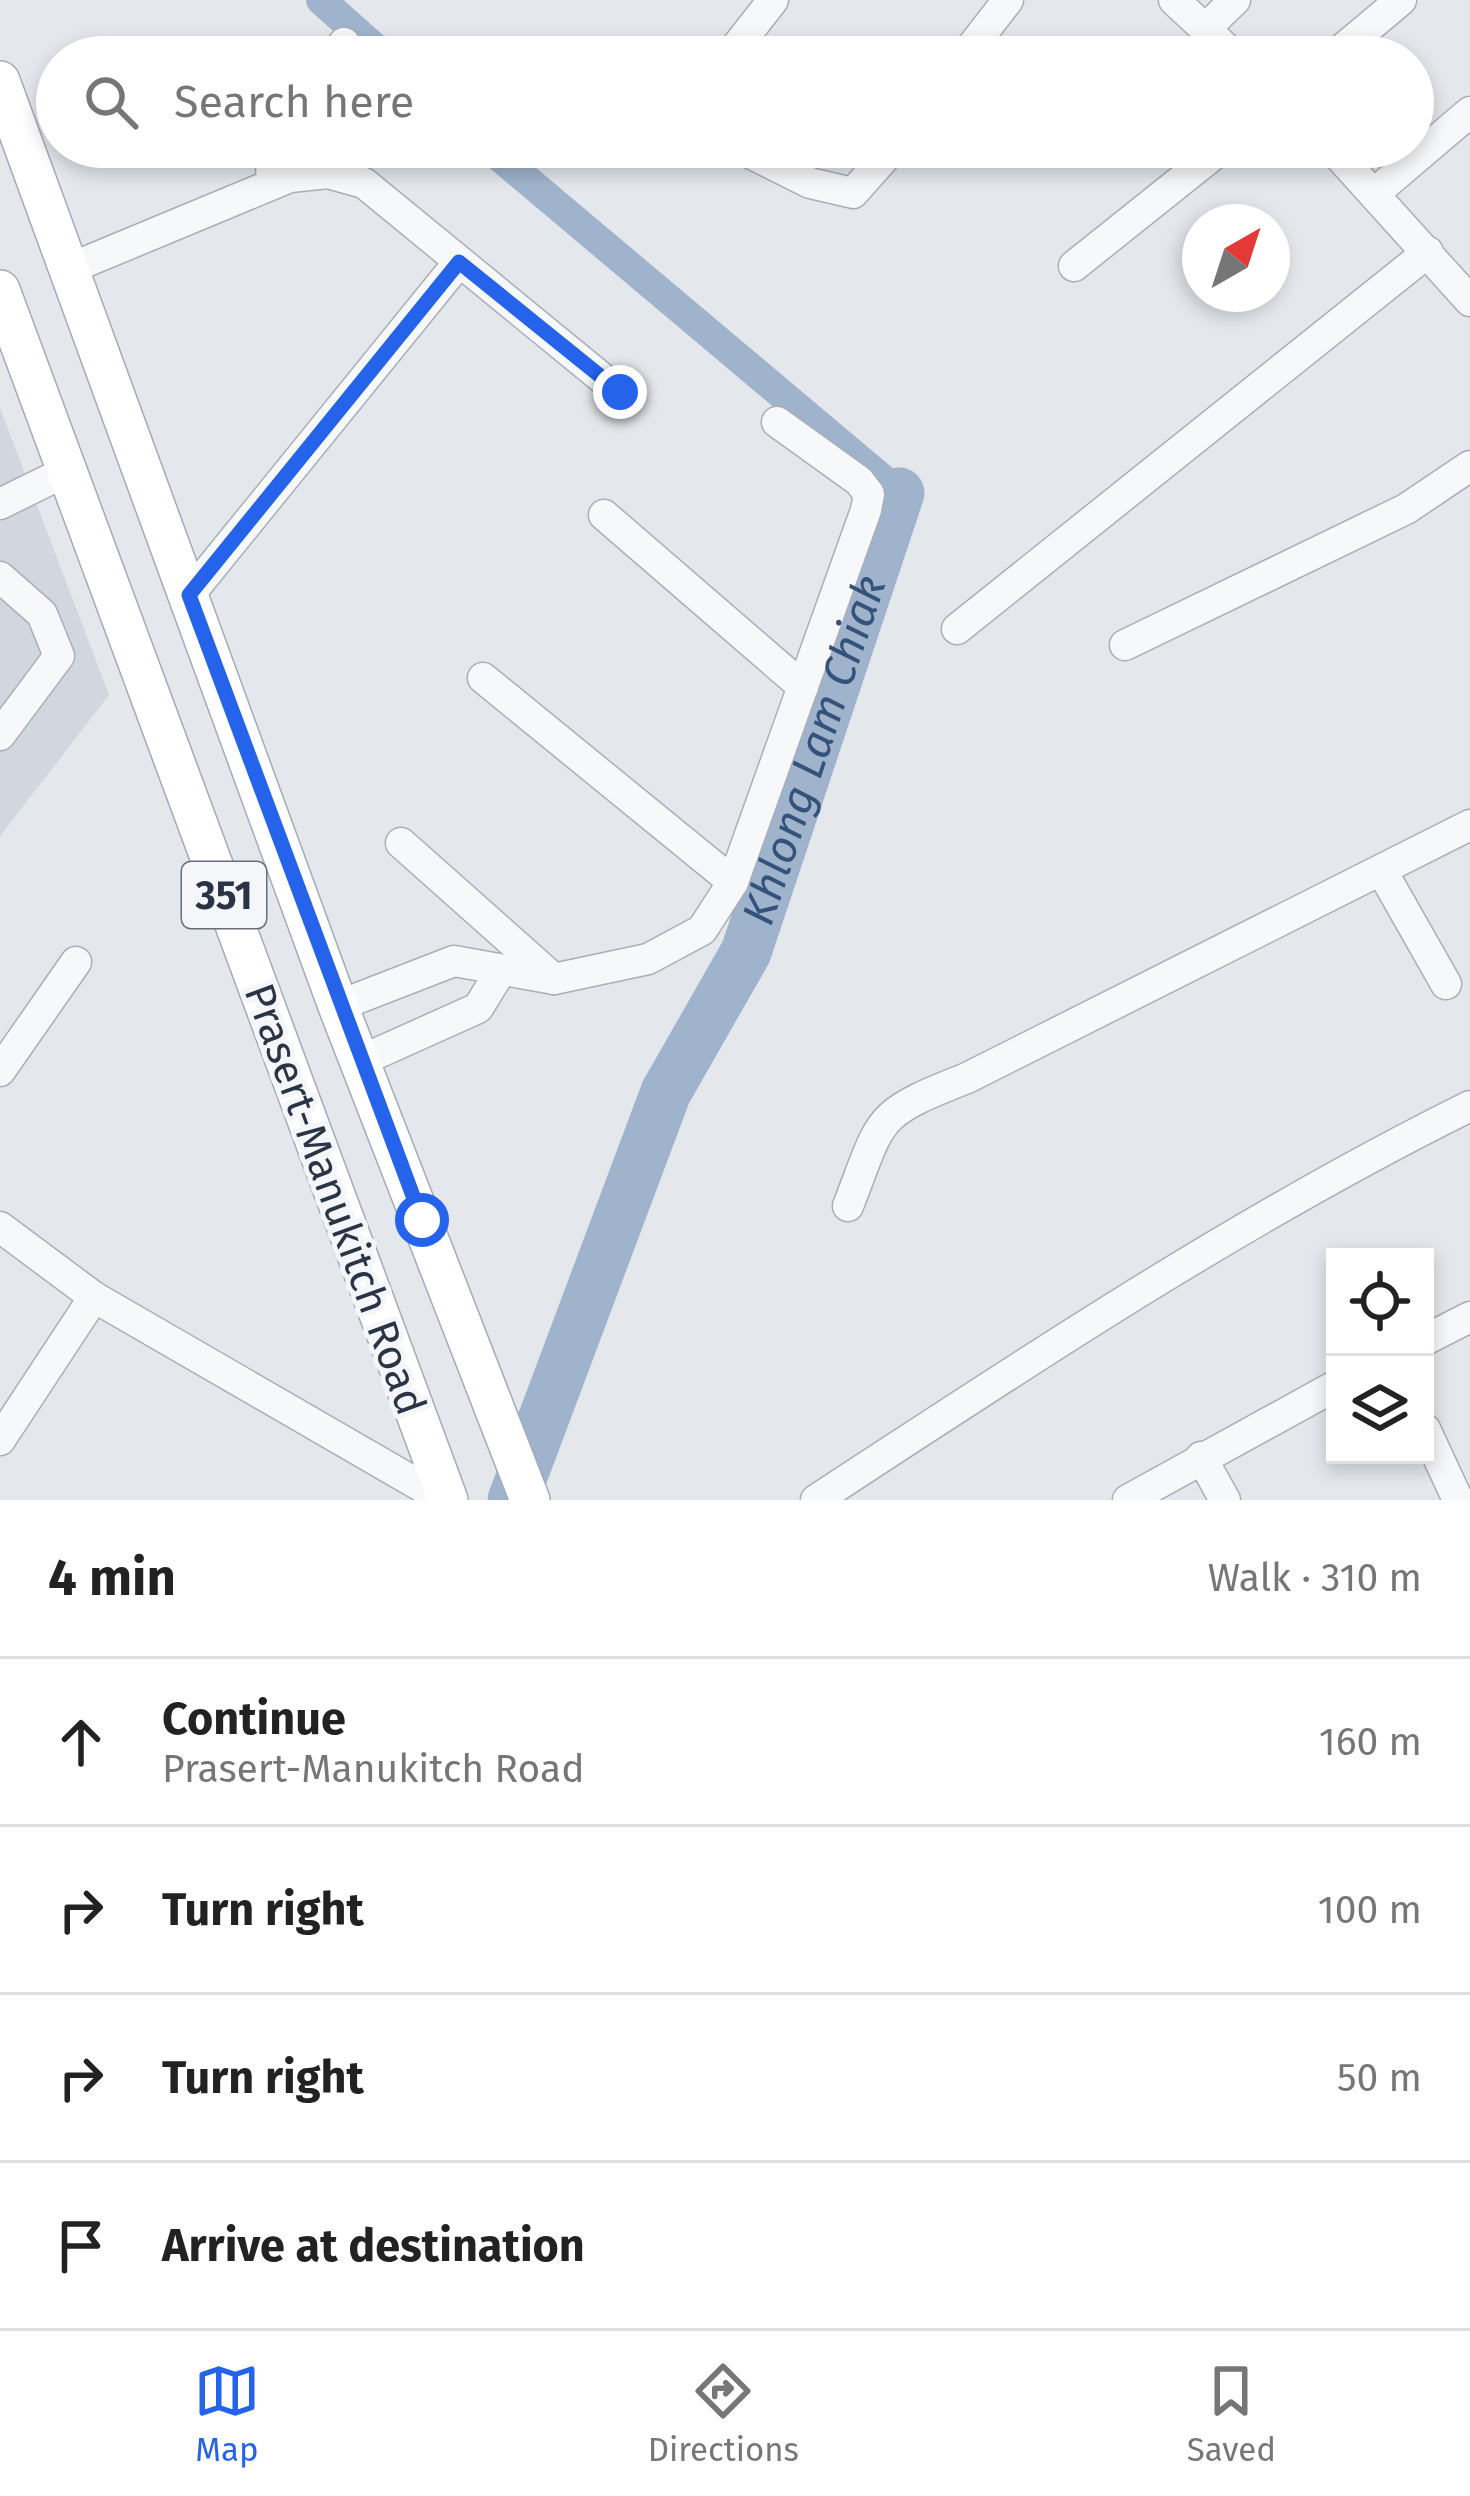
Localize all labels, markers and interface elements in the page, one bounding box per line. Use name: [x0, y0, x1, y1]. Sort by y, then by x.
search box: [36, 36, 1434, 168]
icon: search: [78, 69, 144, 135]
text: Search here: [174, 75, 414, 129]
north arrow: [1182, 204, 1290, 312]
route end: [593, 365, 647, 419]
water label: Khlong Lam Chiak: [731, 569, 898, 932]
road number: 351: [182, 862, 266, 928]
street label: Prasert-Manukitch Road: [234, 977, 436, 1422]
route start: [395, 1193, 449, 1247]
map controls: [1326, 1248, 1434, 1464]
button: locate: [1326, 1248, 1434, 1356]
button: layers: [1326, 1356, 1434, 1464]
text: 4 min: [48, 1547, 176, 1609]
text: Walk · 310 m: [1208, 1555, 1422, 1601]
text: Continue: [162, 1692, 346, 1746]
icon: ahead: [48, 1709, 114, 1775]
text: 160 m: [1319, 1719, 1422, 1765]
text: Prasert-Manukitch Road: [162, 1746, 585, 1792]
icon: right: [48, 1877, 114, 1943]
text: Turn right: [162, 1883, 364, 1937]
text: 100 m: [1318, 1887, 1422, 1933]
icon: right: [48, 2045, 114, 2111]
text: Turn right: [162, 2051, 364, 2105]
text: 50 m: [1337, 2055, 1422, 2101]
icon: arrive: [48, 2213, 114, 2279]
text: Arrive at destination: [162, 2219, 585, 2273]
tab: Map: [194, 2358, 260, 2470]
tab: Directions: [648, 2358, 799, 2470]
tab: Saved: [1187, 2358, 1276, 2470]

